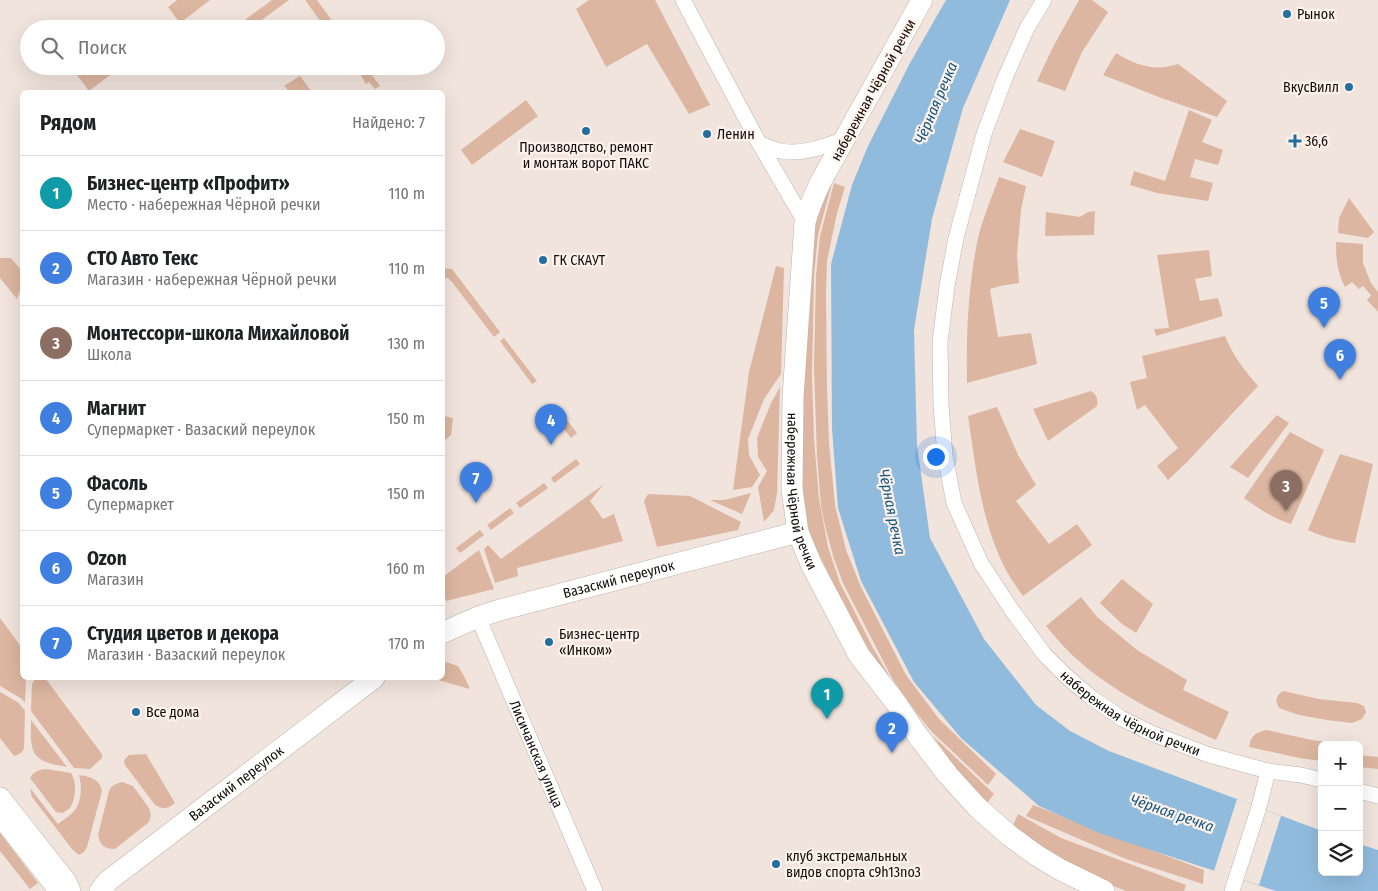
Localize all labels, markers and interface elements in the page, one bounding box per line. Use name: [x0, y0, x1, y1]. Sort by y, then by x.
place label: Рынок: [1297, 6, 1335, 23]
marker: Рынок: [1281, 8, 1293, 20]
street label: набережная Чёрной речки: [827, 16, 919, 164]
search box: [20, 20, 445, 75]
icon: search: [38, 34, 66, 62]
text: Поиск: [78, 36, 127, 59]
water label: Чёрная речка: [911, 59, 961, 147]
place label: ВкусВилл: [1283, 79, 1339, 96]
marker: ВкусВилл: [1343, 81, 1355, 93]
text: Рядом: [40, 110, 96, 136]
text: Найдено: 7: [352, 113, 425, 132]
marker: Производство, ремонт и монтаж ворот ПАКС: [580, 125, 592, 137]
place label: Ленин: [717, 126, 755, 143]
marker: Ленин: [701, 128, 713, 140]
place label: 36,6: [1305, 133, 1328, 150]
marker: 36,6: [1289, 135, 1301, 147]
place label: Производство, ремонт и монтаж ворот ПАКС: [519, 139, 653, 172]
text: Бизнес-центр «Профит»: [87, 172, 290, 195]
text: 1: [53, 184, 59, 203]
text: 110 m: [388, 184, 425, 203]
text: Место · набережная Чёрной речки: [87, 195, 321, 214]
text: СТО Авто Текс: [87, 247, 198, 270]
place label: ГК СКАУТ: [553, 252, 606, 269]
marker: ГК СКАУТ: [537, 254, 549, 266]
text: 2: [52, 259, 60, 278]
text: 110 m: [388, 259, 425, 278]
text: Магазин · набережная Чёрной речки: [87, 270, 337, 289]
pin: 5: [1308, 287, 1340, 328]
text: Монтессори-школа Михайловой: [87, 322, 349, 345]
text: 3: [52, 334, 60, 353]
text: 130 m: [387, 334, 425, 353]
pin: 6: [1324, 339, 1356, 380]
text: Школа: [87, 345, 132, 364]
text: Магнит: [87, 397, 146, 420]
pin: 4: [535, 404, 567, 445]
text: 4: [52, 409, 60, 428]
text: 150 m: [387, 409, 425, 428]
street label: набережная Чёрной речки: [783, 412, 820, 573]
text: Супермаркет · Вазаский переулок: [87, 420, 315, 439]
your location: [923, 444, 949, 470]
pin: 7: [460, 462, 492, 503]
water label: Чёрная речка: [875, 467, 909, 557]
pin: 3: [1270, 470, 1302, 511]
text: Фасоль: [87, 472, 148, 495]
text: 5: [52, 484, 60, 503]
text: 150 m: [387, 484, 425, 503]
text: Супермаркет: [87, 495, 174, 514]
text: Ozon: [87, 547, 127, 570]
street label: Вазаский переулок: [561, 557, 677, 602]
text: 6: [52, 559, 60, 578]
text: 160 m: [386, 559, 425, 578]
text: Магазин: [87, 570, 144, 589]
text: Студия цветов и декора: [87, 622, 279, 645]
place label: Бизнес-центр «Инком»: [559, 626, 640, 659]
text: 7: [53, 634, 59, 653]
text: 170 m: [388, 634, 425, 653]
marker: Бизнес-центр «Инком»: [543, 636, 555, 648]
text: Магазин · Вазаский переулок: [87, 645, 285, 664]
street label: набережная Чёрной речки: [1056, 667, 1203, 760]
pin: 1: [811, 678, 843, 719]
street label: Лисичанская улица: [506, 698, 567, 811]
place label: Все дома: [146, 704, 199, 721]
marker: Все дома: [130, 706, 142, 718]
pin: 2: [876, 712, 908, 753]
map controls: [1318, 741, 1363, 876]
button: +: [1318, 741, 1363, 786]
street label: Вазаский переулок: [186, 742, 287, 825]
button: −: [1318, 786, 1363, 831]
water label: Чёрная речка: [1128, 790, 1216, 836]
button: layers: [1318, 831, 1363, 876]
place label: клуб экстремальных видов спорта c9h13no3: [786, 848, 921, 881]
marker: клуб экстремальных видов спорта c9h13no3: [770, 858, 782, 870]

